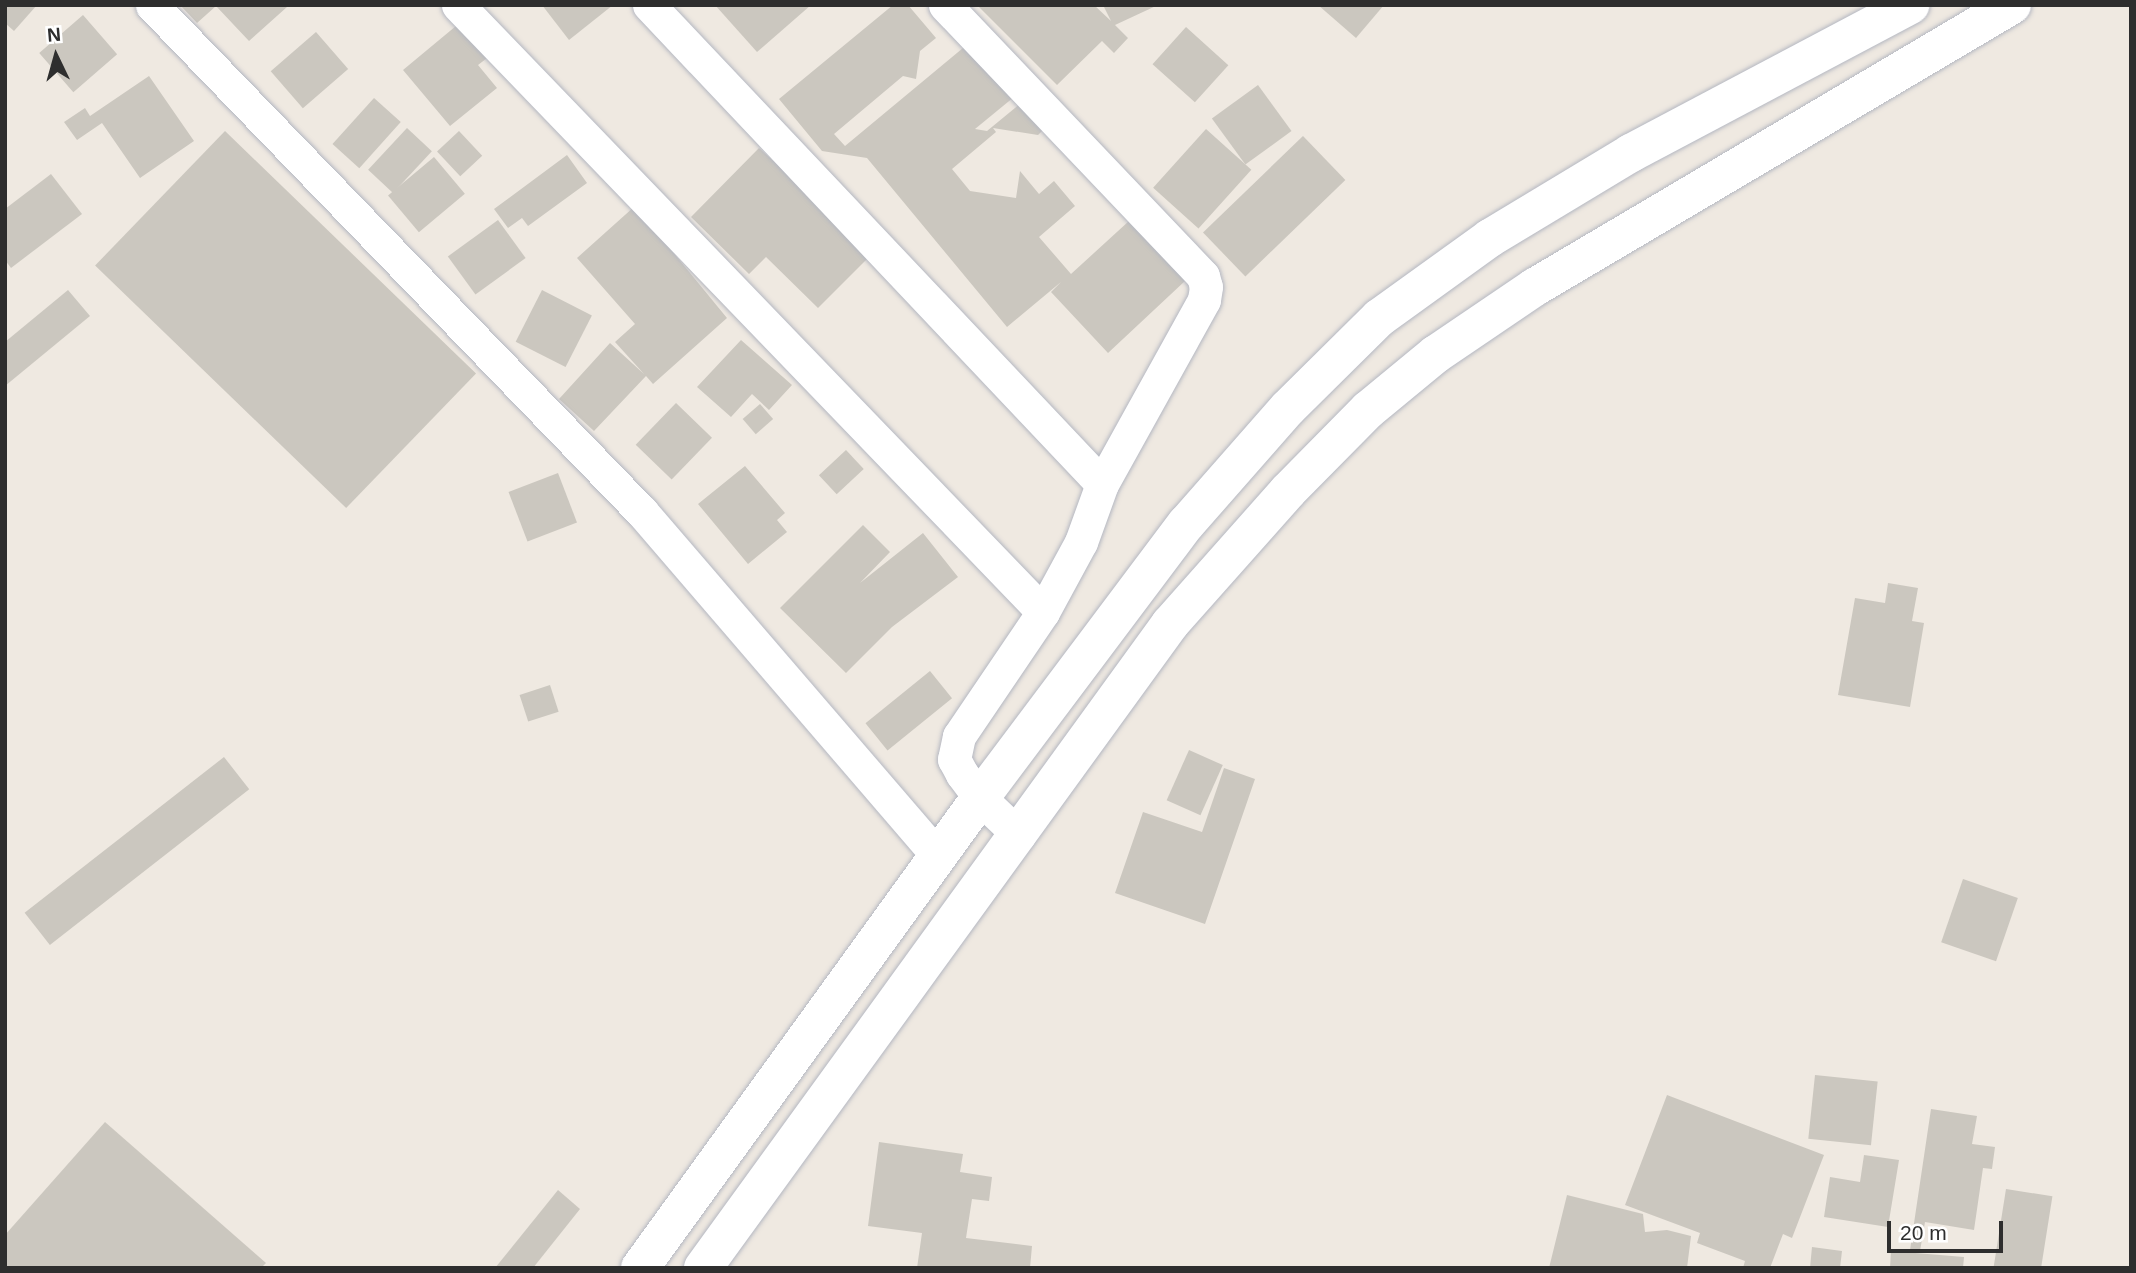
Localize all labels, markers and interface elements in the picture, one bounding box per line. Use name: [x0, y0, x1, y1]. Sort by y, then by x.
north arrow: [21, 21, 91, 91]
text: N: [46, 24, 62, 46]
scale bar: [1891, 1206, 2007, 1250]
text: 20 m: [1900, 1221, 1947, 1244]

